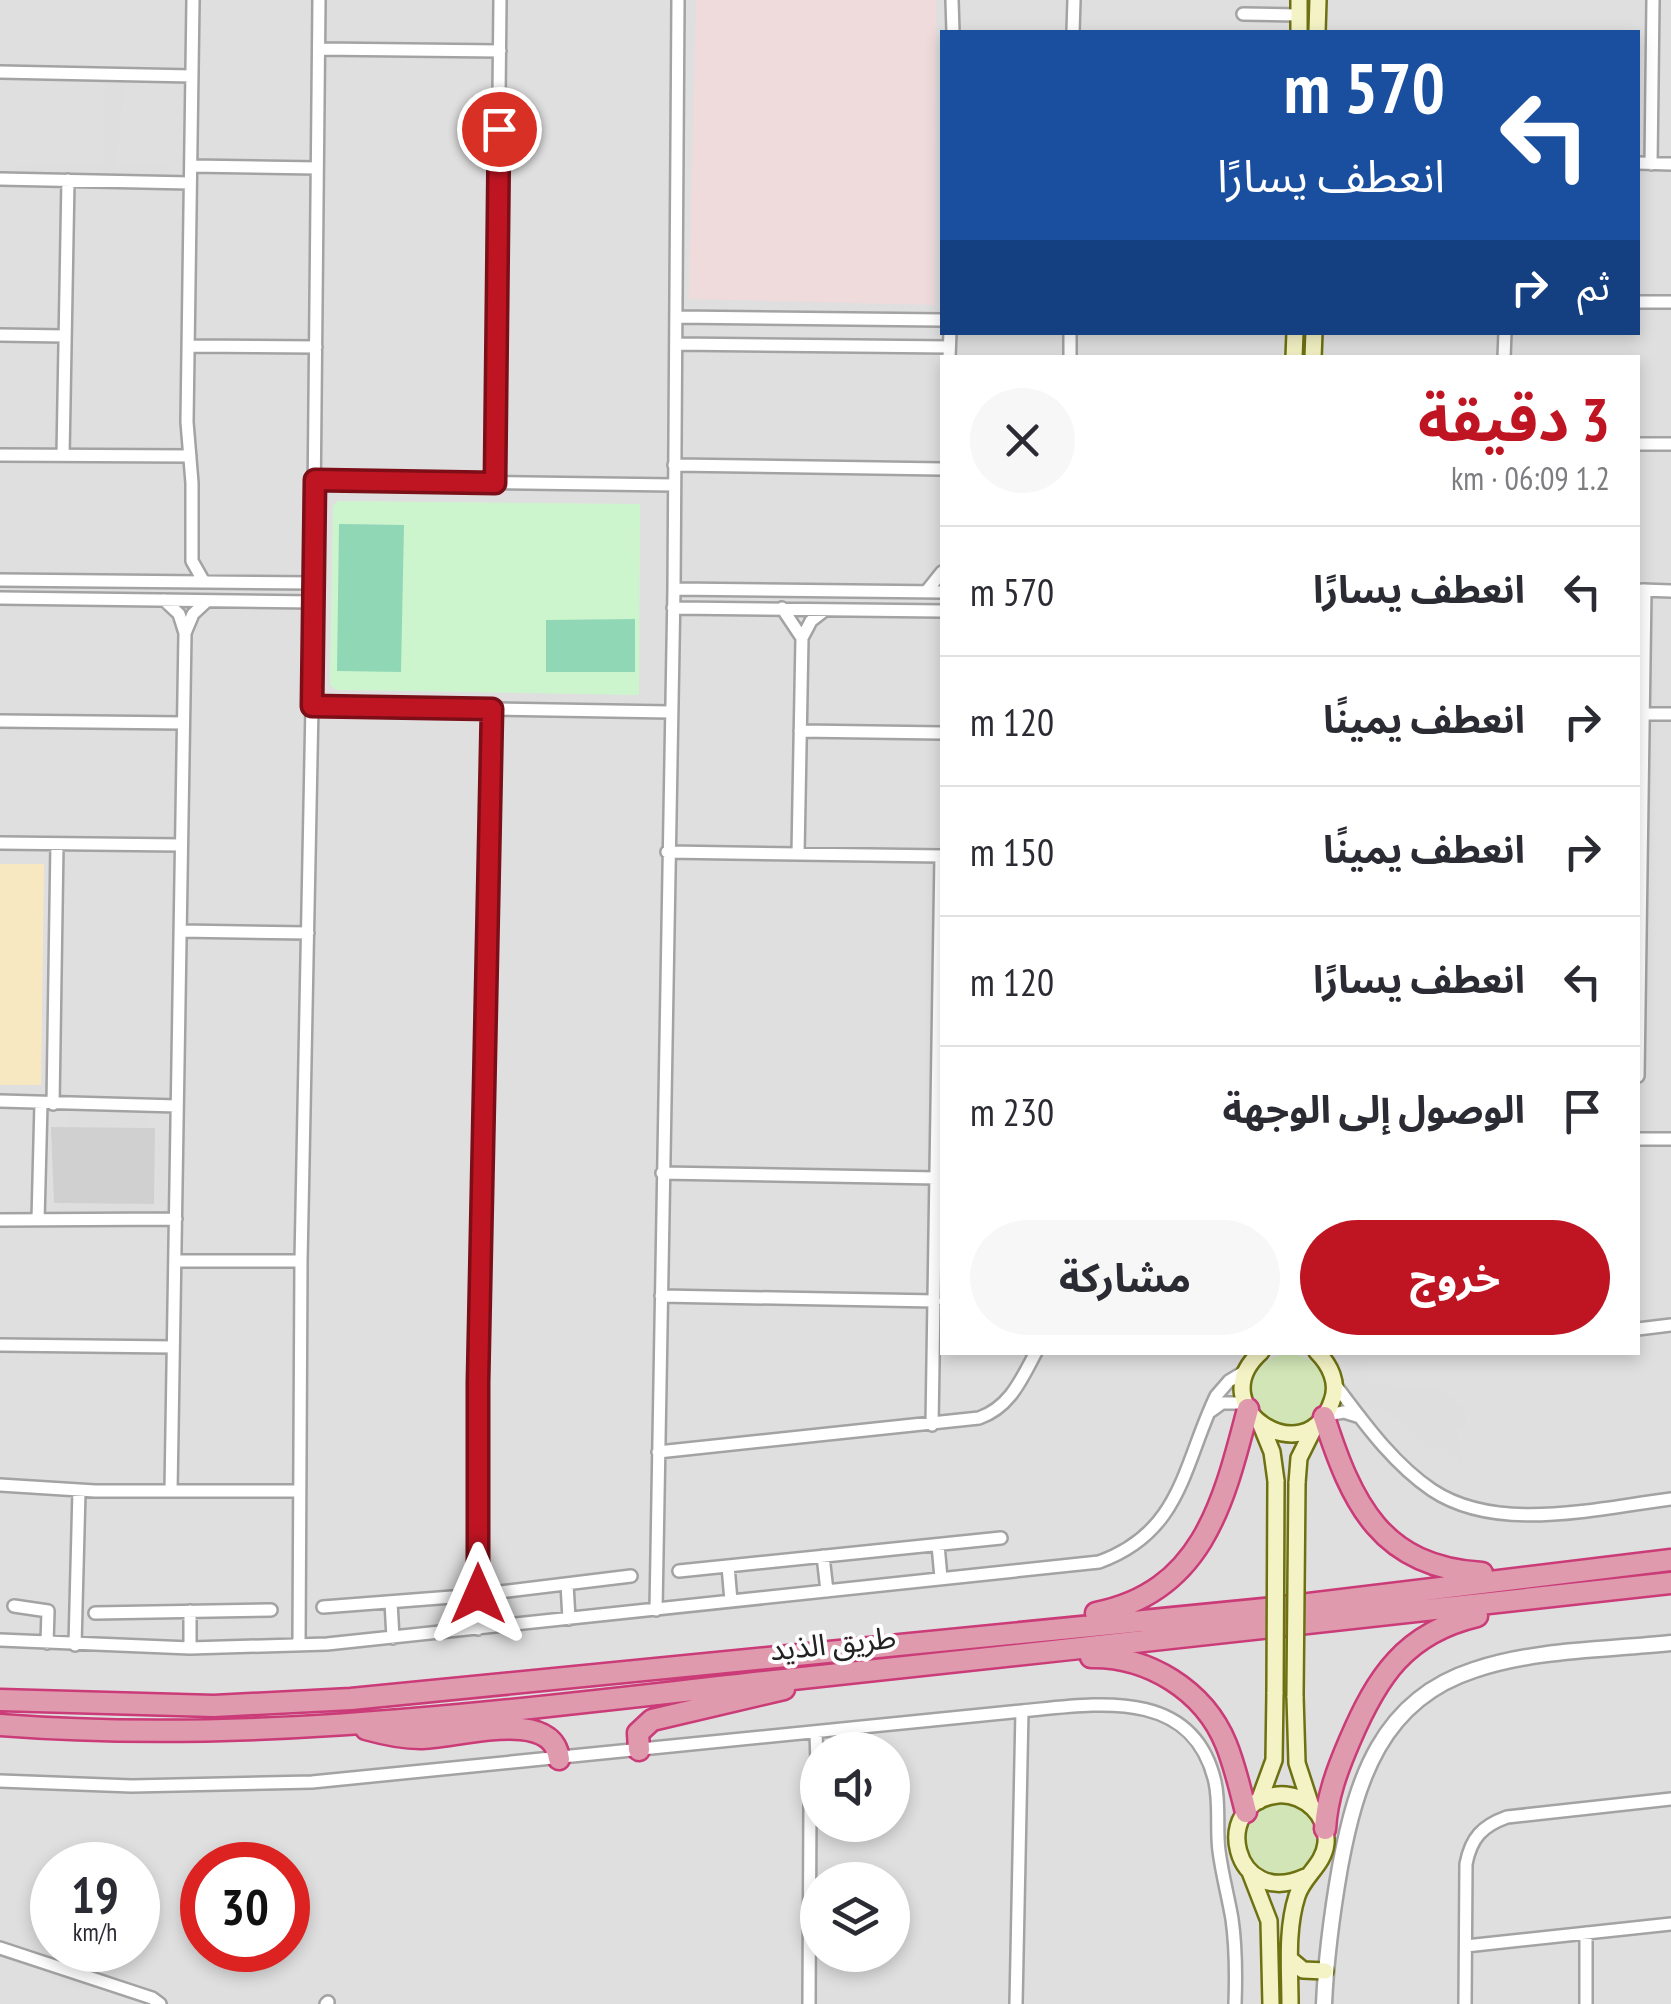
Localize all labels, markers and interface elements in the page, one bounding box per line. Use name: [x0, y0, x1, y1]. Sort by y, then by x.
text: 570 m: [1284, 42, 1445, 132]
icon: left: [1480, 70, 1610, 200]
pin: [457, 87, 542, 172]
icon: arrive: [472, 102, 527, 157]
text: انعطف يسارًا: [1217, 146, 1445, 204]
icon: right: [1502, 260, 1557, 315]
text: ثم: [1577, 261, 1610, 310]
text: 3 دقيقة: [1418, 380, 1610, 458]
button: close: [970, 388, 1075, 493]
text: 1.2 km · 06:09: [1451, 457, 1610, 499]
text: انعطف يسارًا: [1313, 564, 1525, 613]
icon: left: [1555, 564, 1610, 619]
text: 570 m: [970, 567, 1054, 616]
text: انعطف يمينًا: [1323, 694, 1525, 743]
icon: right: [1555, 694, 1610, 749]
text: 120 m: [970, 697, 1054, 746]
text: انعطف يمينًا: [1323, 824, 1525, 873]
icon: right: [1555, 824, 1610, 879]
text: 150 m: [970, 827, 1054, 876]
text: انعطف يسارًا: [1313, 954, 1525, 1003]
icon: left: [1555, 954, 1610, 1009]
text: 120 m: [970, 957, 1054, 1006]
text: الوصول إلى الوجهة: [1222, 1084, 1525, 1133]
icon: arrive: [1555, 1084, 1610, 1139]
text: 230 m: [970, 1087, 1054, 1136]
button: مشاركة: [970, 1220, 1280, 1335]
button: خروج: [1300, 1220, 1610, 1335]
position arrow: [426, 1542, 530, 1646]
street label: طريق الذيد: [768, 1616, 898, 1669]
map controls: [800, 1732, 910, 1972]
button: sound: [800, 1732, 910, 1842]
speed limit sign: 30: [180, 1842, 310, 1972]
text: 19: [71, 1862, 119, 1927]
button: layers: [800, 1862, 910, 1972]
text: km/h: [73, 1916, 117, 1948]

